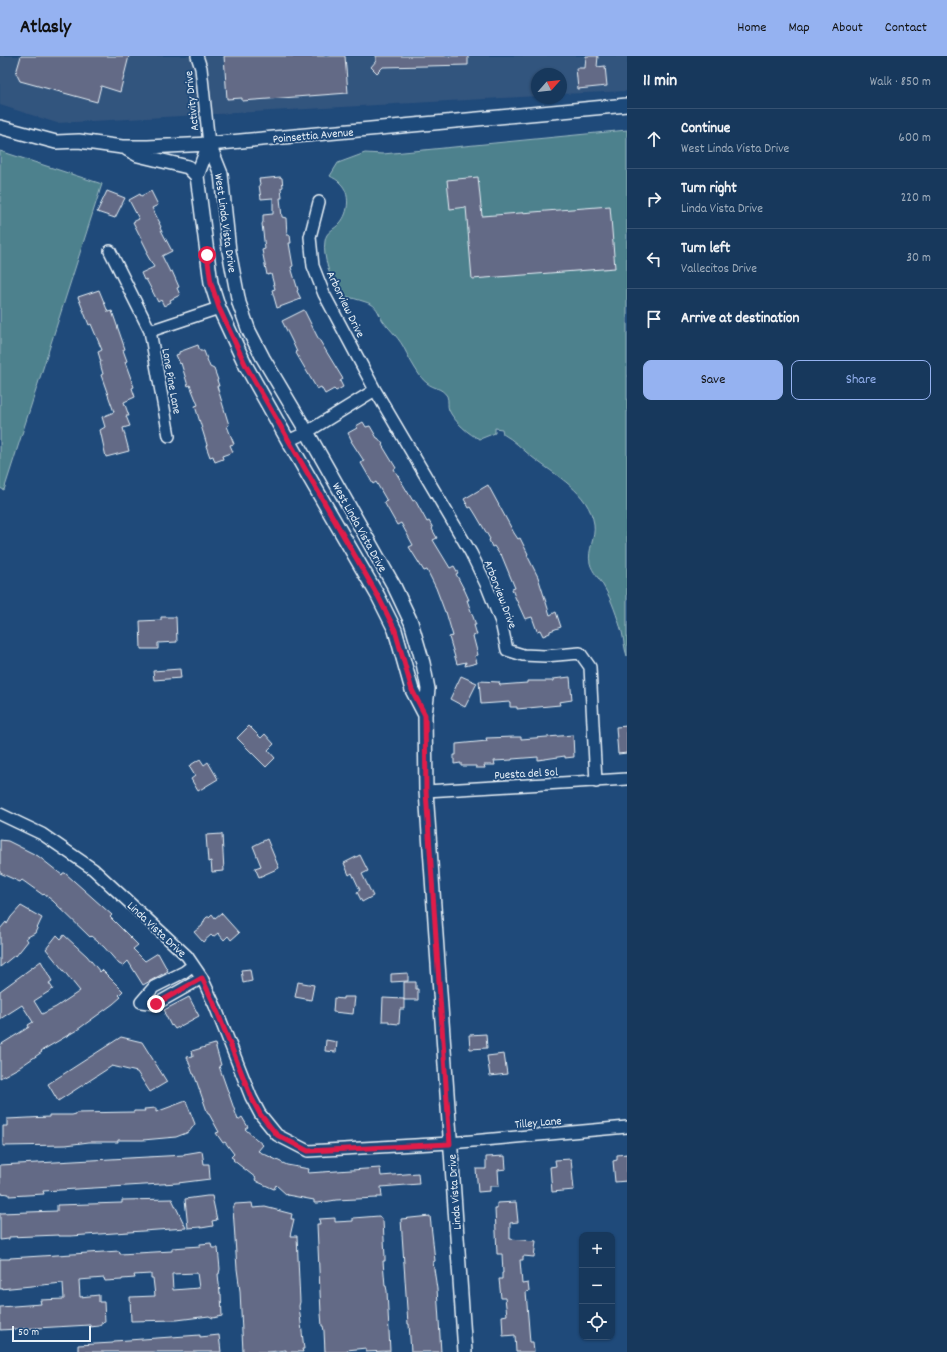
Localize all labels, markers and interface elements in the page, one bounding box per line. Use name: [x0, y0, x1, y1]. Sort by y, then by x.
text: Atlasly: [20, 15, 71, 42]
text: Home: [737, 18, 766, 38]
text: Map: [788, 18, 810, 38]
text: About: [832, 18, 863, 38]
text: Contact: [885, 18, 927, 38]
north arrow: [531, 68, 567, 104]
street label: Activity Drive: [181, 70, 204, 132]
text: 11 min: [643, 70, 677, 94]
text: Walk · 850 m: [870, 73, 931, 92]
text: Continue: [681, 118, 730, 140]
street label: Poinsettia Avenue: [272, 124, 354, 148]
icon: ahead: [643, 128, 665, 150]
text: 600 m: [899, 129, 931, 148]
text: West Linda Vista Drive: [681, 140, 789, 159]
street label: West Linda Vista Drive: [209, 173, 240, 274]
text: Turn right: [681, 178, 737, 200]
icon: right: [643, 188, 665, 210]
text: 220 m: [901, 189, 931, 208]
text: Linda Vista Drive: [681, 200, 763, 219]
text: Turn left: [681, 238, 730, 260]
route start: [198, 246, 216, 264]
icon: left: [643, 248, 665, 270]
text: 30 m: [906, 249, 931, 268]
text: Vallecitos Drive: [681, 260, 757, 279]
street label: Arborview Drive: [321, 269, 368, 341]
icon: arrive: [643, 308, 665, 330]
text: Arrive at destination: [681, 308, 799, 330]
street label: Lone Pine Lane: [156, 347, 185, 415]
button: Save: [643, 360, 783, 400]
button: Share: [791, 360, 931, 400]
street label: West Linda Vista Drive: [327, 480, 390, 576]
street label: Arborview Drive: [479, 558, 520, 631]
street label: Puesta del Sol: [494, 764, 558, 785]
street label: Linda Vista Drive: [123, 898, 189, 962]
route end: [147, 995, 165, 1013]
street label: Tilley Lane: [514, 1113, 562, 1134]
street label: Linda Vista Drive: [444, 1154, 467, 1230]
map controls: [579, 1232, 615, 1340]
button: +: [579, 1232, 615, 1268]
button: −: [579, 1268, 615, 1304]
button: locate: [579, 1304, 615, 1340]
scale bar: [12, 1324, 91, 1343]
text: 50 m: [18, 1325, 39, 1341]

